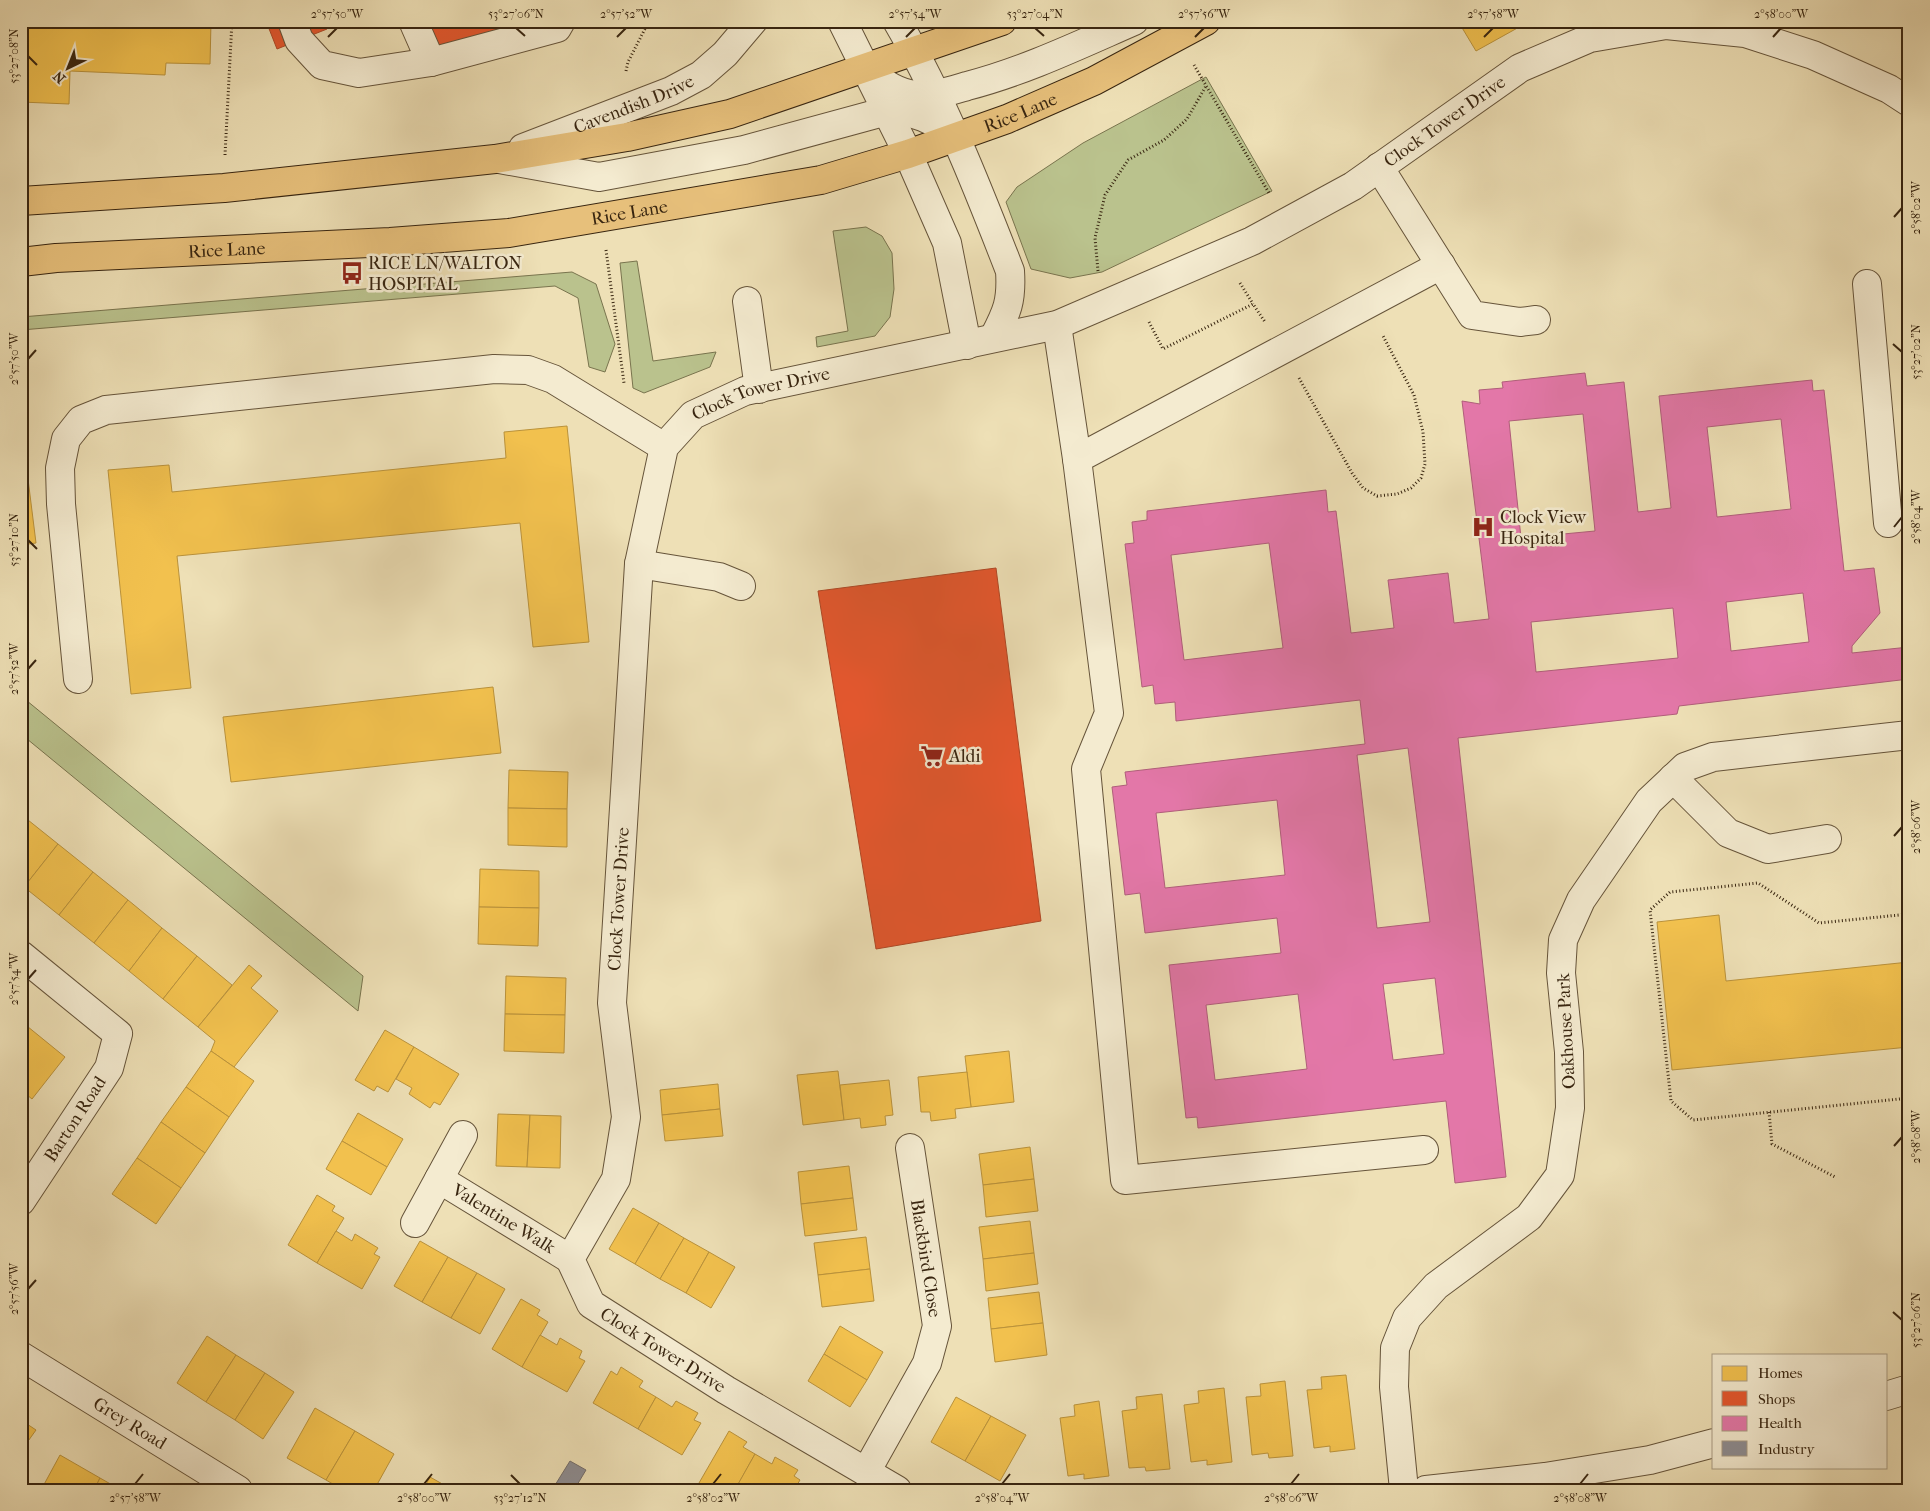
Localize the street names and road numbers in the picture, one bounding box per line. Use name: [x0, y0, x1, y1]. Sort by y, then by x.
street label: Cavendish Drive: [571, 71, 698, 138]
street label: Clock Tower Drive: [1380, 72, 1510, 172]
street label: Rice Lane: [981, 88, 1061, 137]
street label: Rice Lane: [589, 196, 669, 230]
street label: Rice Lane: [187, 238, 266, 263]
street label: Clock Tower Drive: [688, 363, 832, 425]
street label: Clock Tower Drive: [604, 826, 634, 971]
street label: Oakhouse Park: [1553, 972, 1580, 1090]
street label: Barton Road: [40, 1072, 111, 1166]
street label: Valentine Walk: [447, 1179, 560, 1259]
street label: Blackbird Close: [906, 1197, 945, 1319]
street label: Clock Tower Drive: [596, 1303, 729, 1397]
street label: Grey Road: [89, 1393, 170, 1454]

